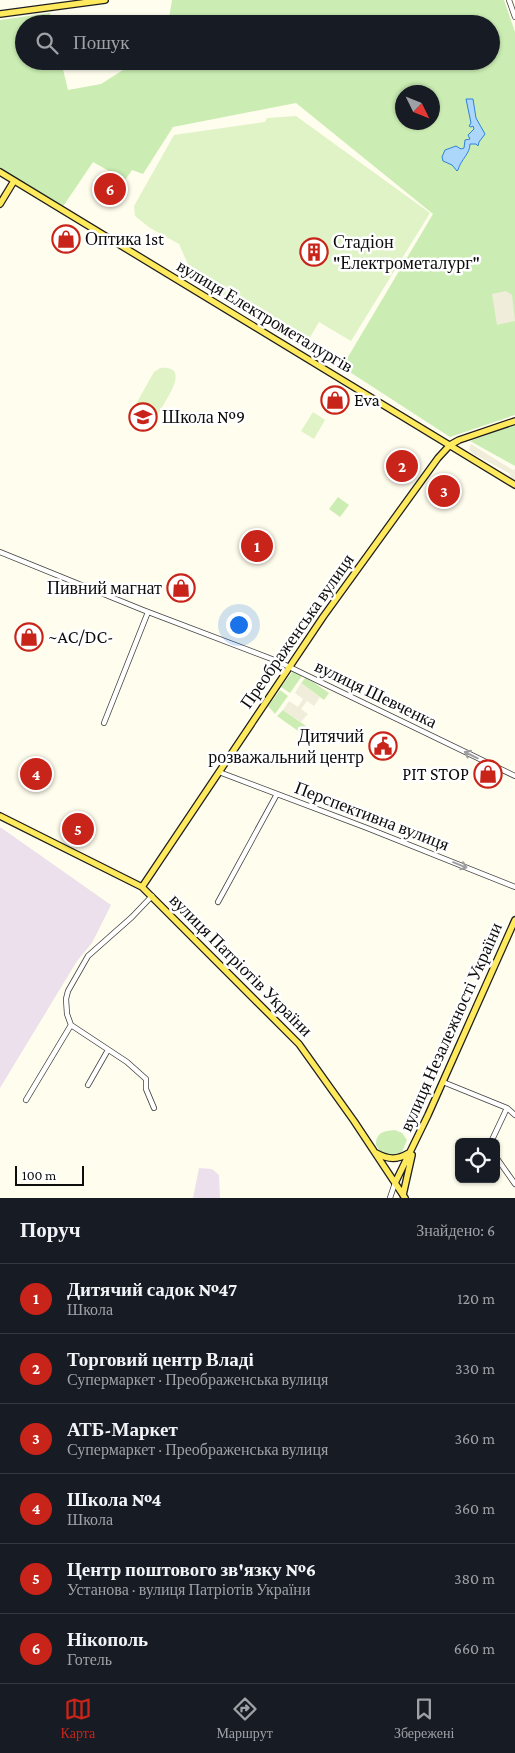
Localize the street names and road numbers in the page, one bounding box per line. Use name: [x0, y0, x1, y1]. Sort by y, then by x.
street label: вулиця Електрометалургів: [173, 255, 357, 377]
street label: Преображенська вулиця: [236, 550, 358, 712]
street label: вулиця Шевченка: [312, 656, 440, 732]
street label: Перспективна вулиця: [292, 777, 452, 855]
street label: вулиця Патріотів України: [166, 890, 317, 1041]
street label: вулиця Незалежності України: [396, 919, 506, 1134]

